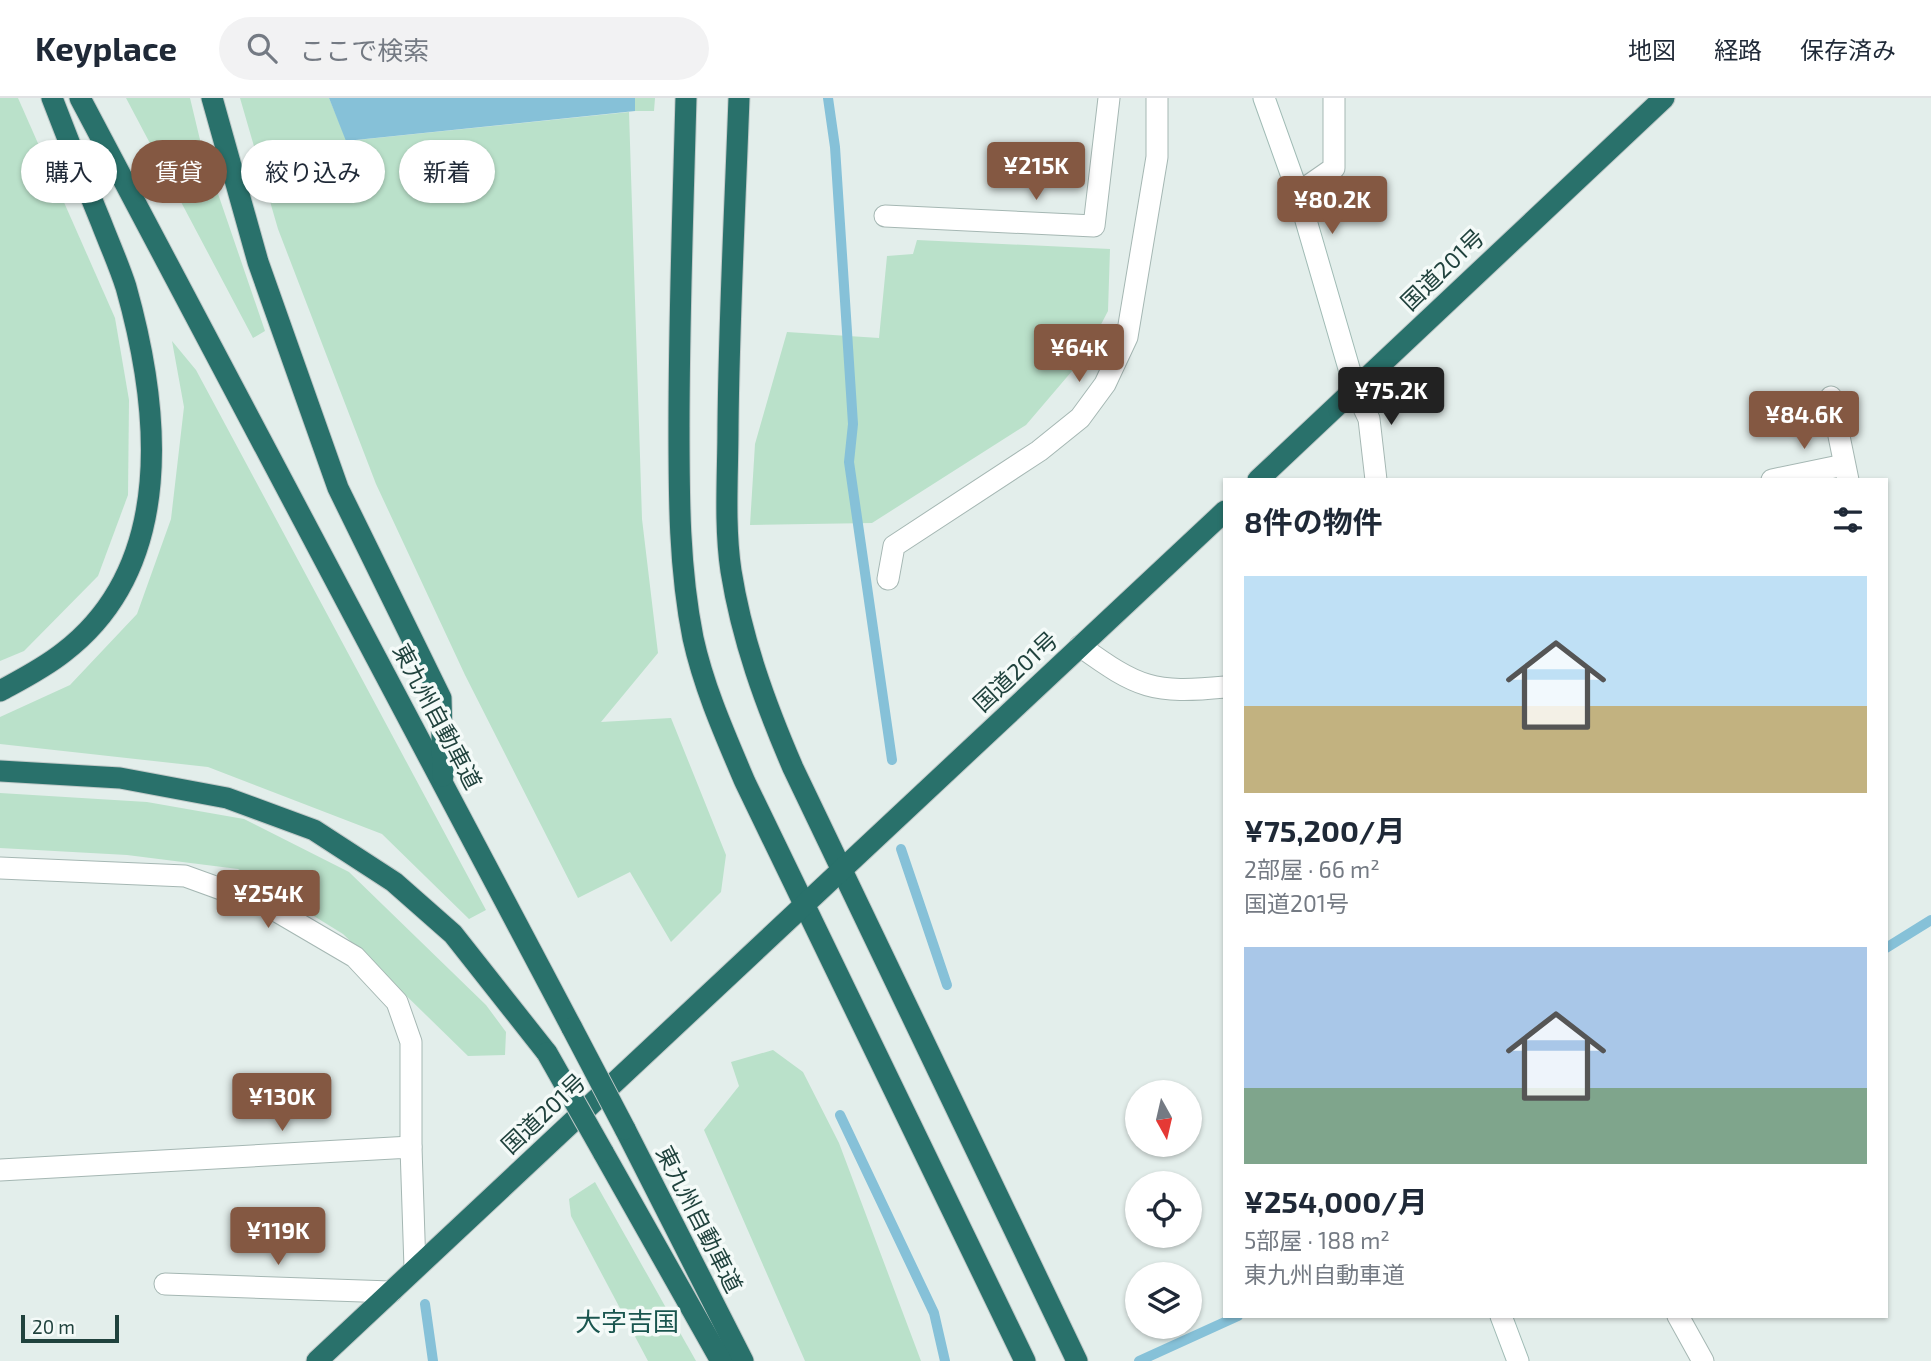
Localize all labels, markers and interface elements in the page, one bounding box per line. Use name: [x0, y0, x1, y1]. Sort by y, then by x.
search box: [219, 17, 709, 80]
text: Keyplace: [35, 28, 177, 68]
icon: search: [243, 29, 281, 67]
text: ここで検索: [299, 34, 429, 65]
text: 地図: [1628, 35, 1676, 64]
text: 経路: [1714, 35, 1762, 64]
text: 保存済み: [1800, 35, 1896, 64]
chip: 購入: [21, 140, 117, 203]
chip: 賃貸: [131, 140, 227, 203]
chip: 絞り込み: [241, 140, 385, 203]
chip: 新着: [399, 140, 495, 203]
pin: ¥215K: [987, 142, 1085, 202]
text: ¥215K: [1003, 151, 1069, 179]
pin: ¥80.2K: [1275, 176, 1389, 236]
text: ¥80.2K: [1293, 185, 1371, 213]
street label: 国道201号: [1395, 222, 1489, 316]
pin: ¥64K: [1038, 324, 1120, 384]
text: ¥64K: [1050, 333, 1108, 361]
pin: ¥75.2K: [1334, 368, 1448, 427]
text: ¥75.2K: [1354, 376, 1428, 404]
pin: ¥84.6K: [1747, 392, 1861, 451]
text: ¥84.6K: [1765, 400, 1843, 428]
icon: filters: [1829, 501, 1867, 539]
text: 8件の物件: [1244, 503, 1383, 539]
icon: home: [1493, 622, 1619, 748]
street label: 国道201号: [967, 625, 1063, 717]
street label: 東九州自動車道: [388, 638, 488, 794]
text: ¥75,200/月: [1244, 812, 1405, 848]
text: 2部屋 · 66 m²: [1244, 855, 1380, 883]
pin: ¥254K: [219, 870, 317, 930]
text: ¥254K: [233, 879, 303, 907]
text: 国道201号: [1244, 889, 1349, 917]
icon: home: [1493, 993, 1619, 1119]
street label: 国道201号: [495, 1067, 591, 1159]
pin: ¥130K: [233, 1074, 331, 1133]
north arrow: [1125, 1080, 1202, 1157]
map controls: [1125, 1080, 1202, 1339]
text: ¥130K: [248, 1082, 316, 1110]
street label: 東九州自動車道: [651, 1141, 749, 1297]
button: locate: [1125, 1171, 1202, 1248]
text: ¥254,000/月: [1244, 1183, 1428, 1219]
pin: ¥119K: [229, 1208, 327, 1267]
text: ¥119K: [246, 1216, 310, 1244]
text: 5部屋 · 188 m²: [1244, 1226, 1390, 1254]
text: 東九州自動車道: [1244, 1260, 1405, 1288]
button: layers: [1125, 1262, 1202, 1339]
district label: 大字吉国: [575, 1305, 679, 1336]
scale bar: [21, 1312, 119, 1344]
text: 20 m: [32, 1315, 75, 1338]

